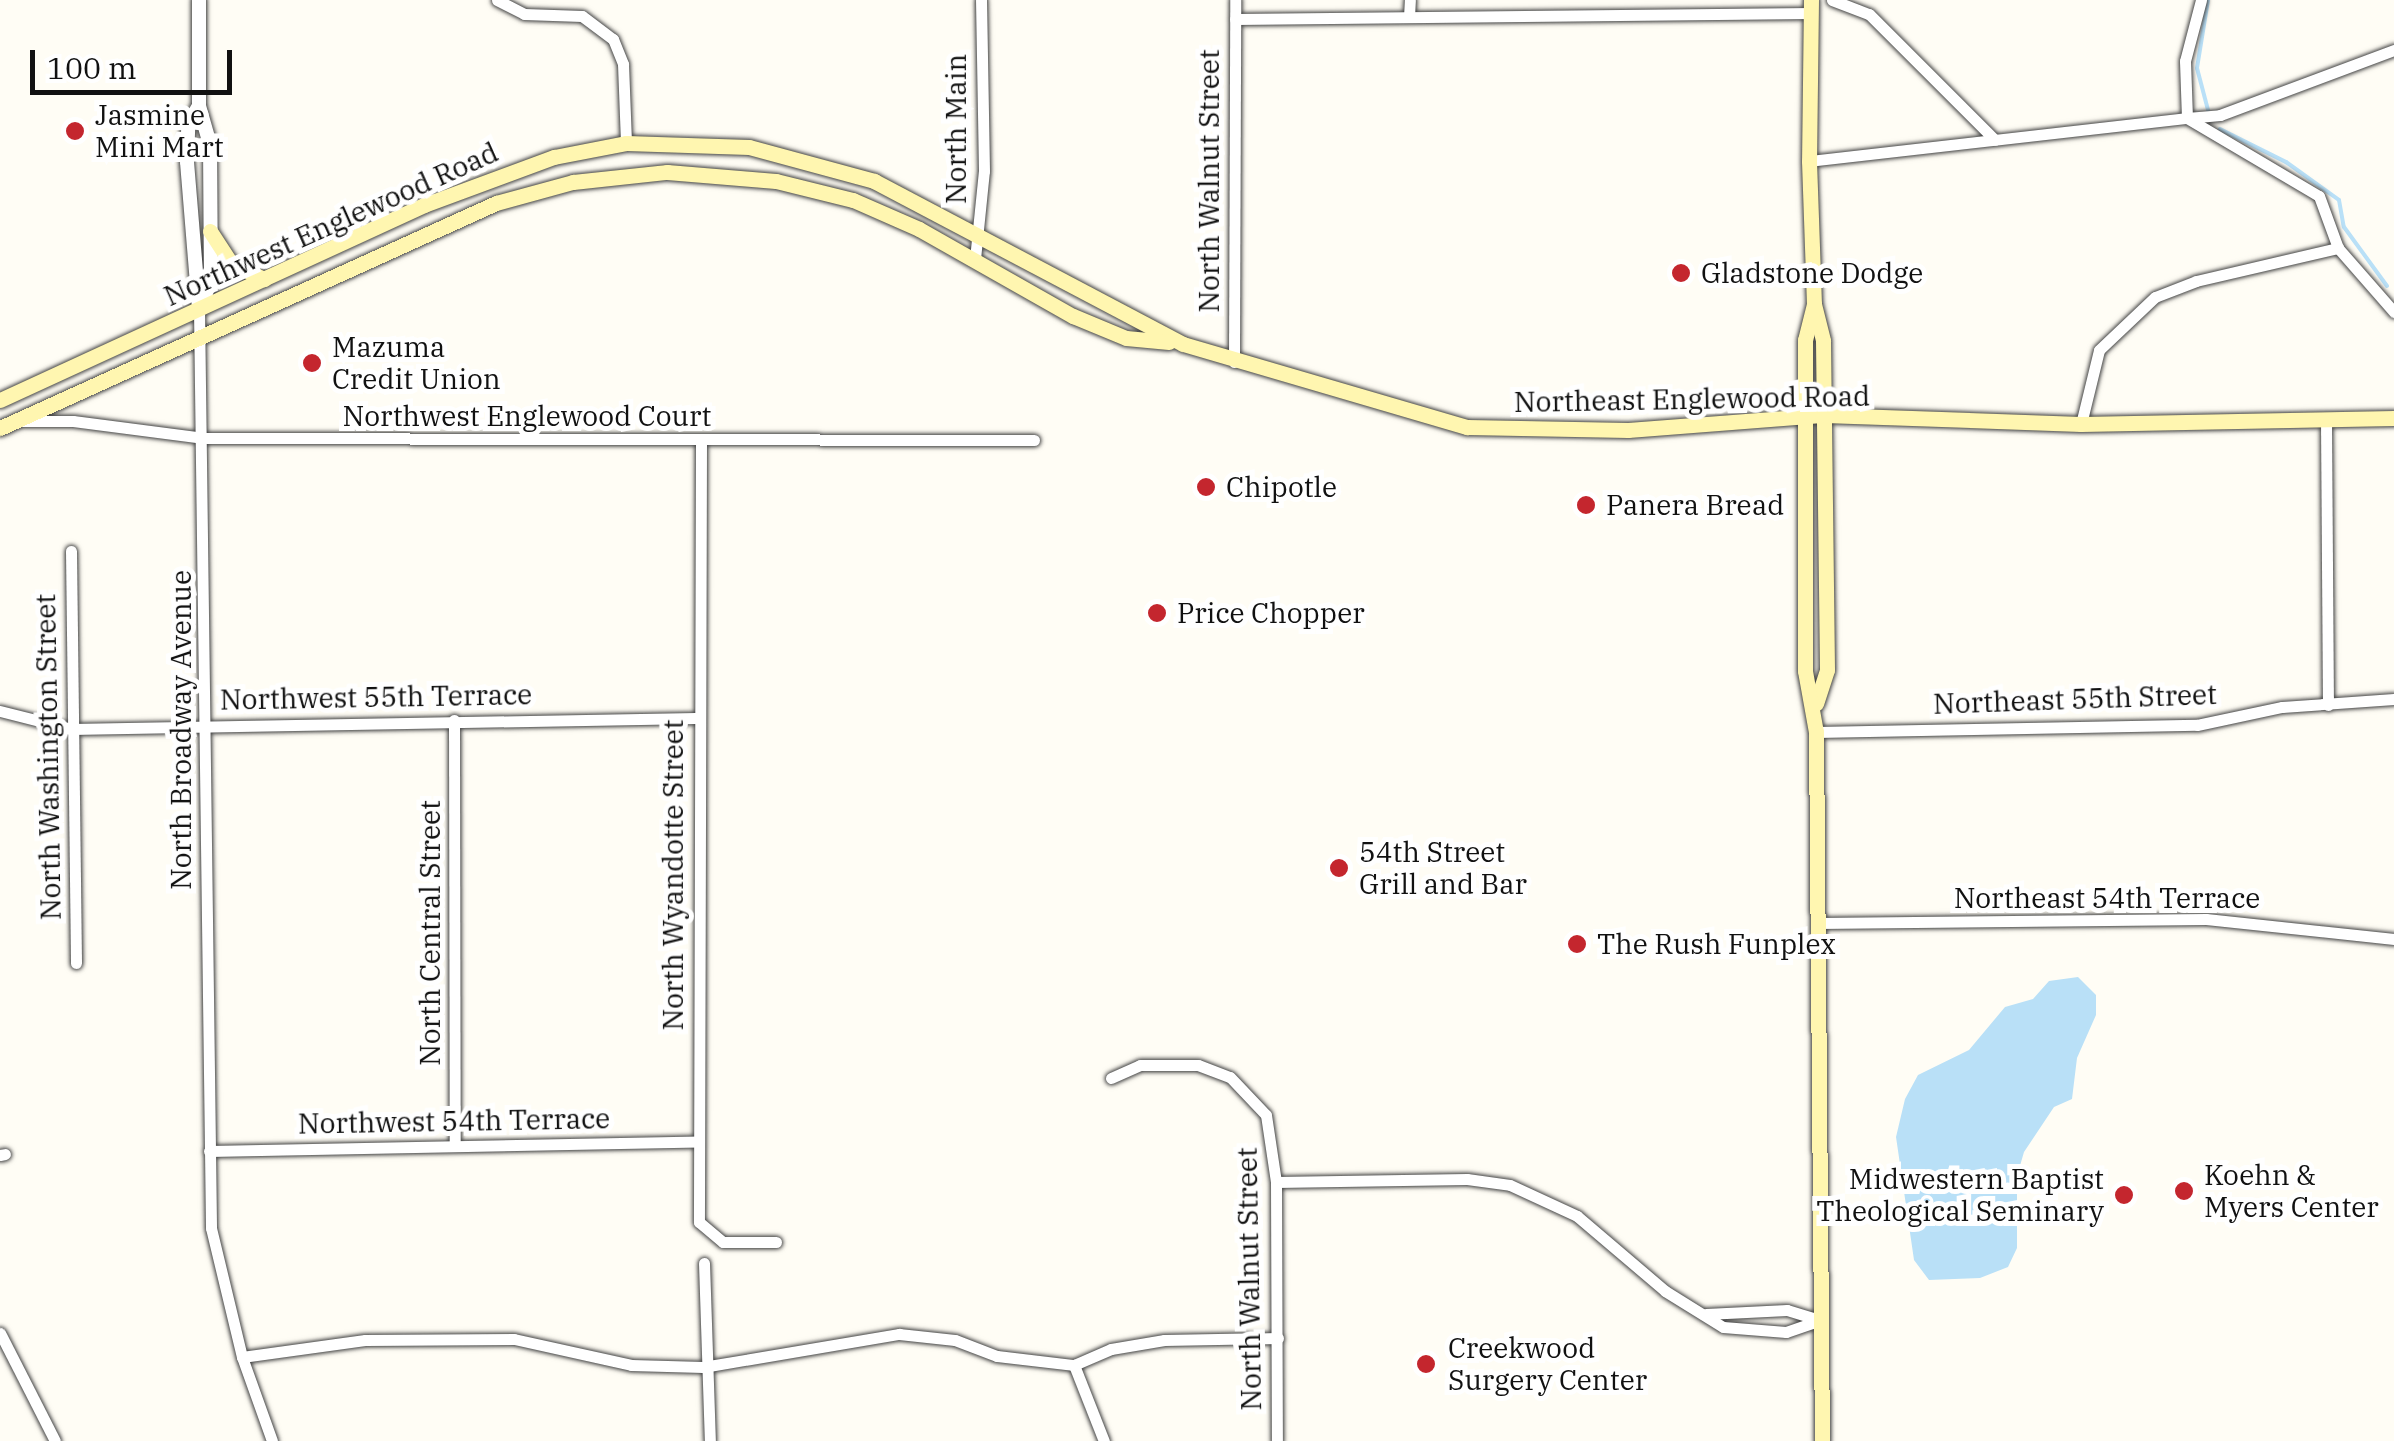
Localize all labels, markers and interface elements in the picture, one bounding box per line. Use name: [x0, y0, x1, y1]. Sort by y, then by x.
scale bar: [35, 30, 238, 92]
text: 100 m: [47, 48, 137, 87]
street label: North Walnut Street: [1192, 49, 1226, 313]
street label: North Main: [939, 54, 973, 204]
place label: Jasmine Mini Mart: [95, 98, 224, 164]
marker: Jasmine Mini Mart: [64, 120, 86, 142]
street label: Northwest Englewood Road: [159, 135, 503, 313]
place label: Gladstone Dodge: [1701, 256, 1923, 290]
marker: Gladstone Dodge: [1670, 262, 1692, 284]
place label: Mazuma Credit Union: [332, 330, 501, 396]
marker: Mazuma Credit Union: [301, 352, 323, 374]
street label: Northeast Englewood Road: [1514, 379, 1870, 419]
street label: Northwest Englewood Court: [343, 399, 711, 433]
place label: Chipotle: [1226, 470, 1337, 504]
marker: Chipotle: [1195, 476, 1217, 498]
place label: Panera Bread: [1606, 488, 1784, 522]
marker: Panera Bread: [1575, 494, 1597, 516]
street label: North Broadway Avenue: [164, 570, 198, 890]
street label: North Washington Street: [28, 593, 68, 921]
place label: Price Chopper: [1177, 596, 1365, 630]
marker: Price Chopper: [1146, 602, 1168, 624]
street label: Northwest 55th Terrace: [220, 677, 532, 717]
street label: Northeast 55th Street: [1932, 677, 2218, 721]
street label: North Wyandotte Street: [656, 719, 690, 1031]
street label: North Central Street: [413, 800, 447, 1066]
place label: 54th Street Grill and Bar: [1359, 835, 1527, 901]
marker: 54th Street Grill and Bar: [1328, 857, 1350, 879]
street label: Northeast 54th Terrace: [1954, 881, 2260, 915]
place label: The Rush Funplex: [1597, 927, 1836, 961]
marker: The Rush Funplex: [1566, 933, 1588, 955]
street label: Northwest 54th Terrace: [298, 1101, 610, 1141]
street label: North Walnut Street: [1230, 1147, 1268, 1411]
place label: Koehn & Myers Center: [2204, 1158, 2379, 1224]
place label: Midwestern Baptist Theological Seminary: [1816, 1162, 2104, 1228]
marker: Koehn & Myers Center: [2173, 1180, 2195, 1202]
marker: Midwestern Baptist Theological Seminary: [2113, 1184, 2135, 1206]
place label: Creekwood Surgery Center: [1448, 1331, 1647, 1397]
marker: Creekwood Surgery Center: [1413, 1351, 1439, 1377]

